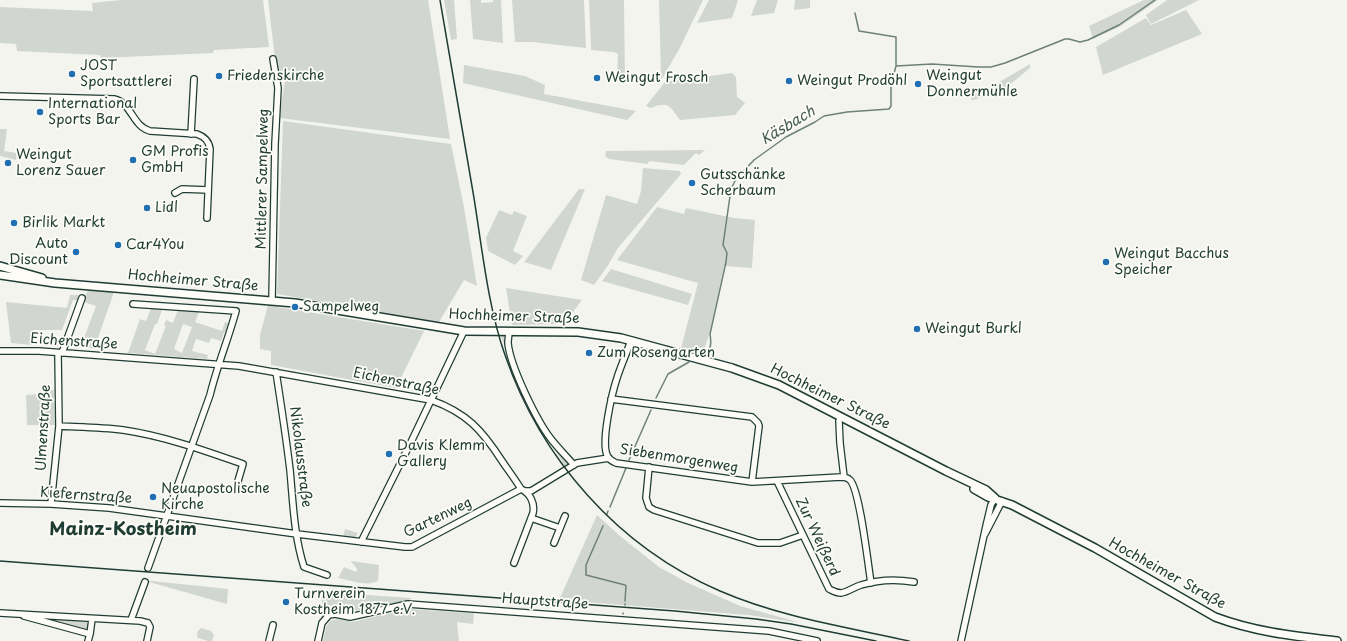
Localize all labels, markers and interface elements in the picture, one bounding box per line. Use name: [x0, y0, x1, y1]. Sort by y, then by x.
place label: JOST Sportsattlerei: [80, 58, 172, 90]
place label: Friedenskirche: [227, 68, 324, 84]
place label: Weingut Donnermühle: [926, 68, 1018, 100]
marker: JOST Sportsattlerei: [67, 69, 77, 79]
place label: Weingut Frosch: [605, 70, 708, 86]
marker: Friedenskirche: [214, 71, 224, 81]
marker: Weingut Frosch: [592, 73, 602, 83]
place label: Weingut Prodöhl: [797, 73, 907, 89]
marker: Weingut Prodöhl: [784, 76, 794, 86]
marker: Weingut Donnermühle: [913, 79, 923, 89]
place label: International Sports Bar: [48, 96, 137, 128]
water label: Käsbach: [758, 103, 818, 149]
marker: International Sports Bar: [35, 107, 45, 117]
street label: Mittlerer Sampelweg: [253, 108, 273, 250]
place label: GM Profis GmbH: [141, 144, 209, 176]
place label: Weingut Lorenz Sauer: [16, 147, 106, 180]
marker: GM Profis GmbH: [128, 155, 138, 165]
marker: Weingut Lorenz Sauer: [3, 158, 13, 168]
place label: Gutsschänke Scherbaum: [700, 167, 786, 200]
marker: Gutsschänke Scherbaum: [687, 178, 697, 188]
place label: Lidl: [155, 200, 178, 216]
marker: Lidl: [142, 203, 152, 213]
place label: Birlik Markt: [22, 215, 105, 231]
marker: Birlik Markt: [9, 218, 19, 228]
place label: Auto Discount: [9, 236, 68, 268]
place label: Car4You: [126, 237, 184, 253]
marker: Car4You: [113, 240, 123, 250]
place label: Weingut Bacchus Speicher: [1114, 246, 1229, 278]
marker: Auto Discount: [71, 247, 81, 257]
marker: Weingut Bacchus Speicher: [1101, 257, 1111, 267]
street label: Hochheimer Straße: [127, 267, 259, 295]
place label: Sampelweg: [303, 299, 379, 315]
marker: Sampelweg: [290, 302, 300, 312]
street label: Hochheimer Straße: [448, 306, 580, 328]
place label: Weingut Burkl: [925, 321, 1022, 337]
marker: Weingut Burkl: [912, 324, 922, 334]
street label: Eichenstraße: [30, 331, 118, 353]
place label: Zum Rosengarten: [597, 345, 715, 361]
marker: Zum Rosengarten: [584, 348, 594, 358]
street label: Hochheimer Straße: [767, 361, 893, 433]
street label: Eichenstraße: [351, 365, 441, 399]
street label: Ulmenstraße: [33, 384, 55, 472]
street label: Nikolausstraße: [285, 406, 315, 508]
place label: Davis Klemm Gallery: [397, 438, 485, 470]
street label: Siebenmorgenweg: [619, 441, 739, 477]
marker: Davis Klemm Gallery: [384, 449, 394, 459]
place label: Neuapostolische Kirche: [161, 481, 270, 514]
street label: Kiefernstraße: [39, 484, 133, 508]
marker: Neuapostolische Kirche: [148, 492, 158, 502]
street label: Gartenweg: [401, 494, 475, 542]
street label: Zur Weißerd: [791, 495, 843, 579]
district label: Mainz-Kostheim: [49, 519, 197, 541]
street label: Hochheimer Straße: [1106, 535, 1228, 613]
place label: Turnverein Kostheim 1877 e.V.: [294, 586, 415, 618]
street label: Hauptstraße: [501, 591, 589, 613]
marker: Turnverein Kostheim 1877 e.V.: [281, 597, 291, 607]

